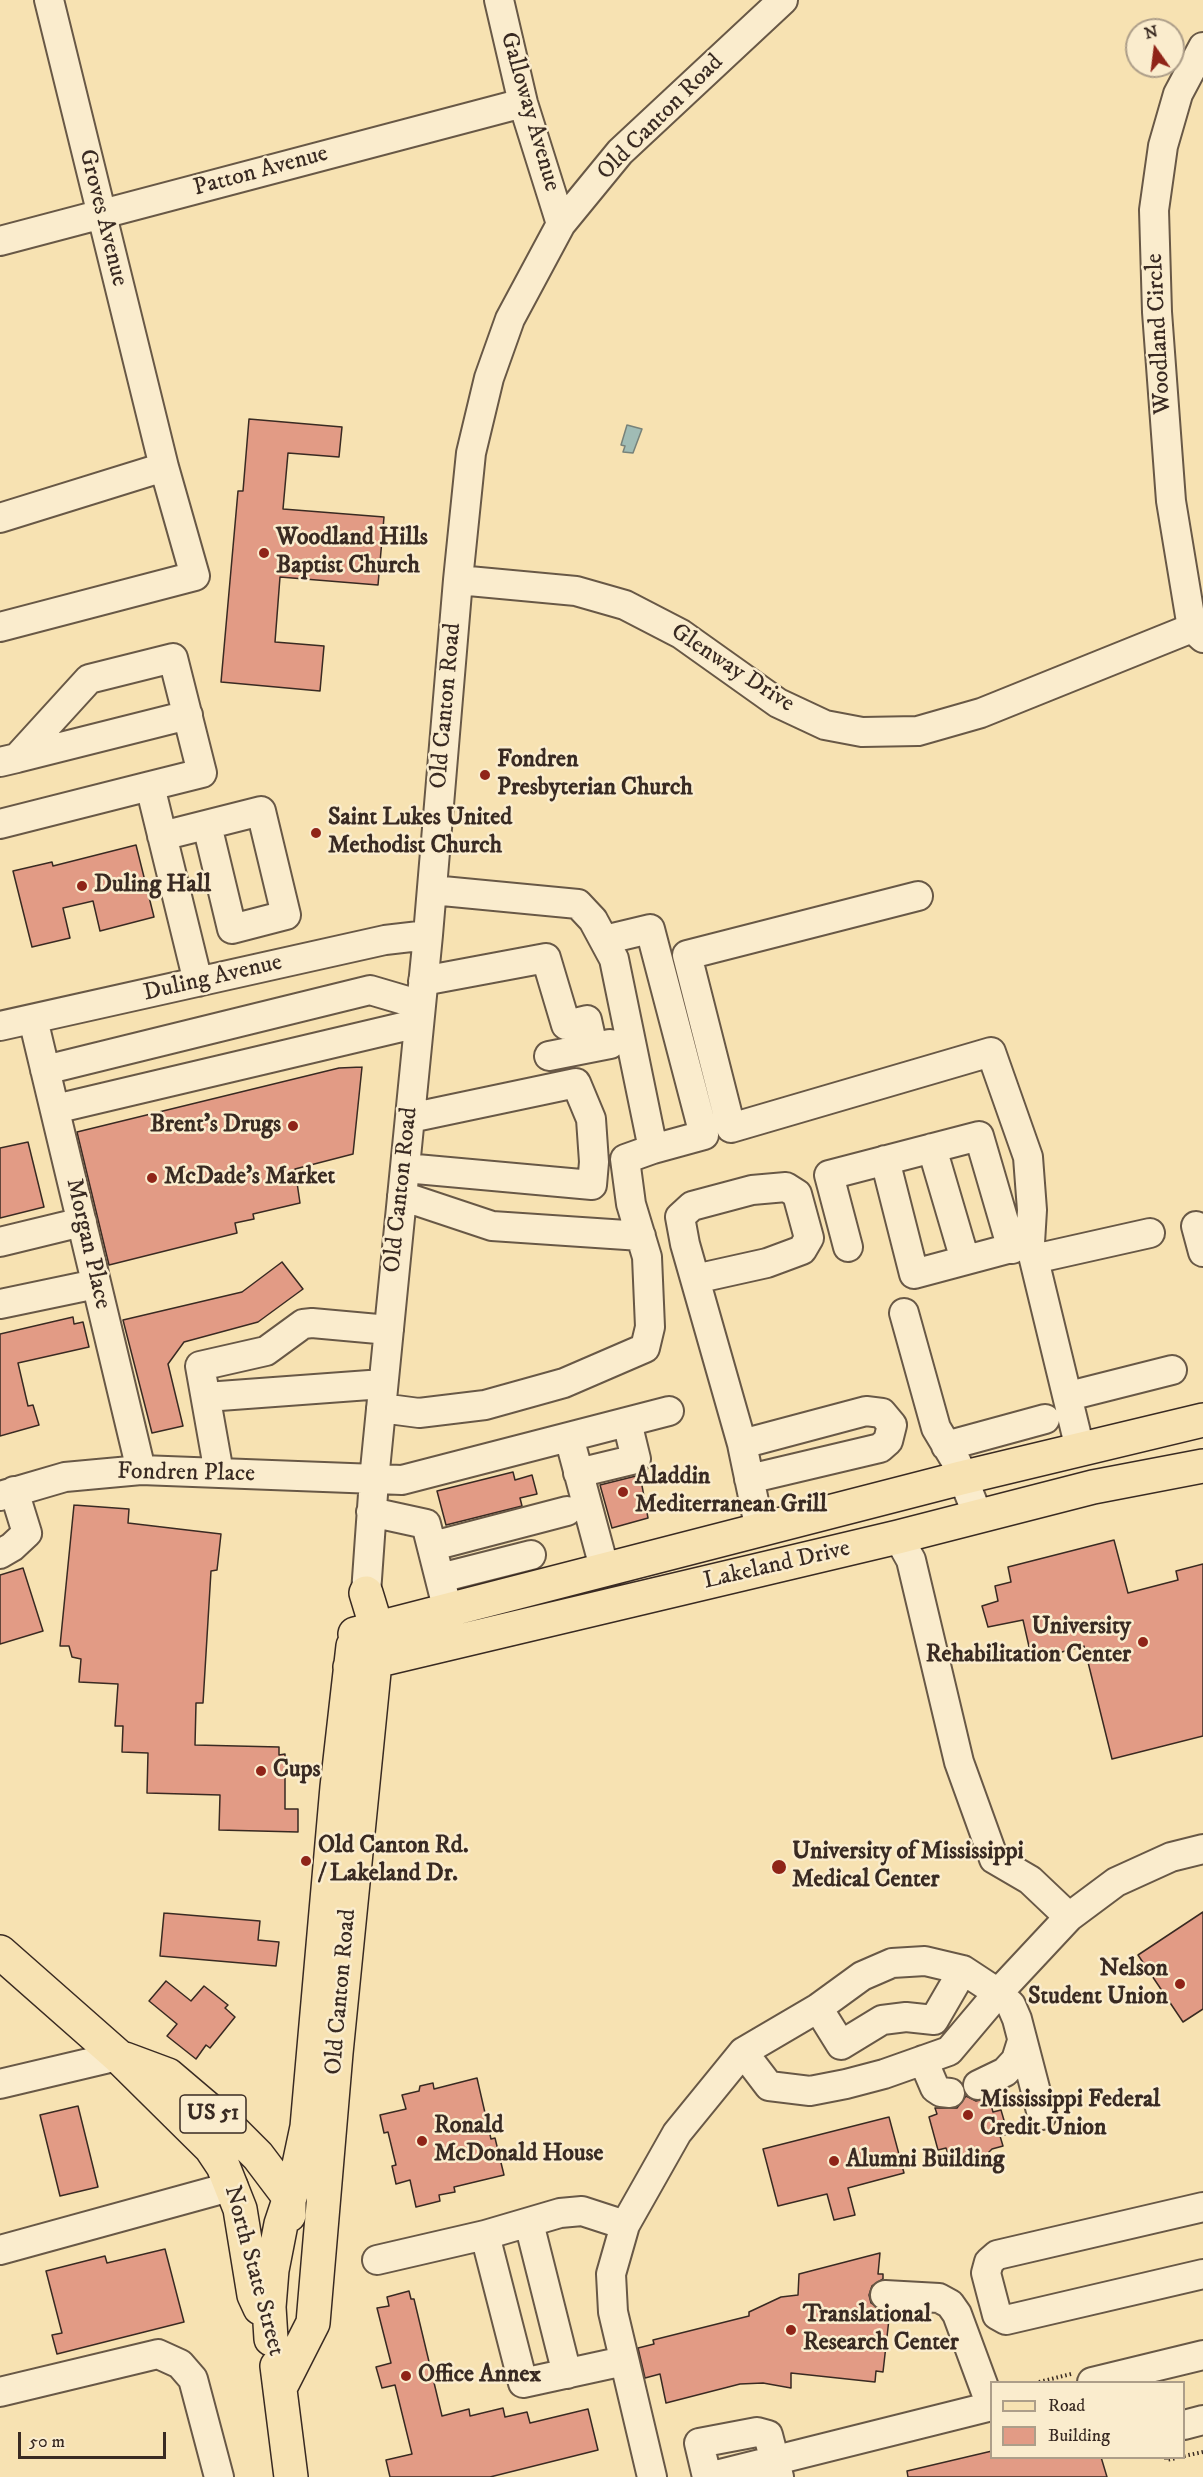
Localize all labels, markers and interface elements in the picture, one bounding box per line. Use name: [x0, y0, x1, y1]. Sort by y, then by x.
north arrow: [1125, 18, 1185, 78]
text: N: [1142, 21, 1160, 44]
street label: Galloway Avenue: [493, 29, 565, 195]
street label: Old Canton Road: [592, 49, 730, 187]
street label: Patton Avenue: [191, 140, 331, 204]
street label: Groves Avenue: [71, 147, 133, 289]
street label: Woodland Circle: [1141, 253, 1179, 415]
place label: Woodland Hills Baptist Church: [276, 525, 428, 581]
marker: Woodland Hills Baptist Church: [257, 546, 271, 560]
street label: Glenway Drive: [665, 618, 799, 720]
street label: Old Canton Road: [425, 622, 469, 790]
place label: Fondren Presbyterian Church: [497, 747, 693, 803]
marker: Fondren Presbyterian Church: [478, 768, 492, 782]
place label: Saint Lukes United Methodist Church: [328, 805, 512, 861]
marker: Saint Lukes United Methodist Church: [309, 826, 323, 840]
place label: Duling Hall: [94, 872, 211, 900]
marker: Duling Hall: [75, 879, 89, 893]
street label: Duling Avenue: [141, 949, 285, 1009]
street label: Old Canton Road: [379, 1106, 425, 1274]
place label: Brent's Drugs: [150, 1112, 281, 1140]
marker: Brent's Drugs: [286, 1119, 300, 1133]
place label: McDade's Market: [164, 1164, 335, 1192]
marker: McDade's Market: [145, 1171, 159, 1185]
street label: Morgan Place: [58, 1176, 116, 1312]
street label: Fondren Place: [117, 1458, 255, 1490]
place label: Aladdin Mediterranean Grill: [635, 1464, 827, 1520]
marker: Aladdin Mediterranean Grill: [616, 1485, 630, 1499]
street label: Lakeland Drive: [701, 1535, 853, 1597]
place label: University Rehabilitation Center: [926, 1614, 1131, 1670]
marker: University Rehabilitation Center: [1136, 1635, 1150, 1649]
place label: Cups: [273, 1757, 321, 1785]
marker: Cups: [254, 1764, 268, 1778]
place label: Old Canton Rd. / Lakeland Dr.: [318, 1833, 469, 1889]
place label: University of Mississippi Medical Center: [792, 1839, 1024, 1895]
marker: Old Canton Rd. / Lakeland Dr.: [299, 1854, 313, 1868]
marker: University of Mississippi Medical Center: [770, 1858, 788, 1876]
street label: Old Canton Road: [320, 1908, 364, 2076]
place label: Nelson Student Union: [1028, 1956, 1168, 2012]
marker: Nelson Student Union: [1173, 1977, 1187, 1991]
place label: Mississippi Federal Credit Union: [980, 2087, 1160, 2143]
road number: US 51: [180, 2095, 246, 2133]
marker: Mississippi Federal Credit Union: [961, 2108, 975, 2122]
place label: Ronald McDonald House: [434, 2113, 604, 2169]
marker: Ronald McDonald House: [415, 2134, 429, 2148]
place label: Alumni Building: [846, 2147, 1004, 2175]
marker: Alumni Building: [827, 2154, 841, 2168]
street label: North State Street: [216, 2183, 290, 2359]
place label: Translational Research Center: [803, 2302, 959, 2358]
marker: Translational Research Center: [784, 2323, 798, 2337]
place label: Office Annex: [418, 2362, 541, 2390]
marker: Office Annex: [399, 2369, 413, 2383]
legend: [990, 2381, 1185, 2459]
text: Road: [1048, 2395, 1085, 2417]
scale bar: [21, 2420, 170, 2458]
text: Building: [1048, 2425, 1110, 2447]
text: 50 m: [29, 2431, 65, 2453]

